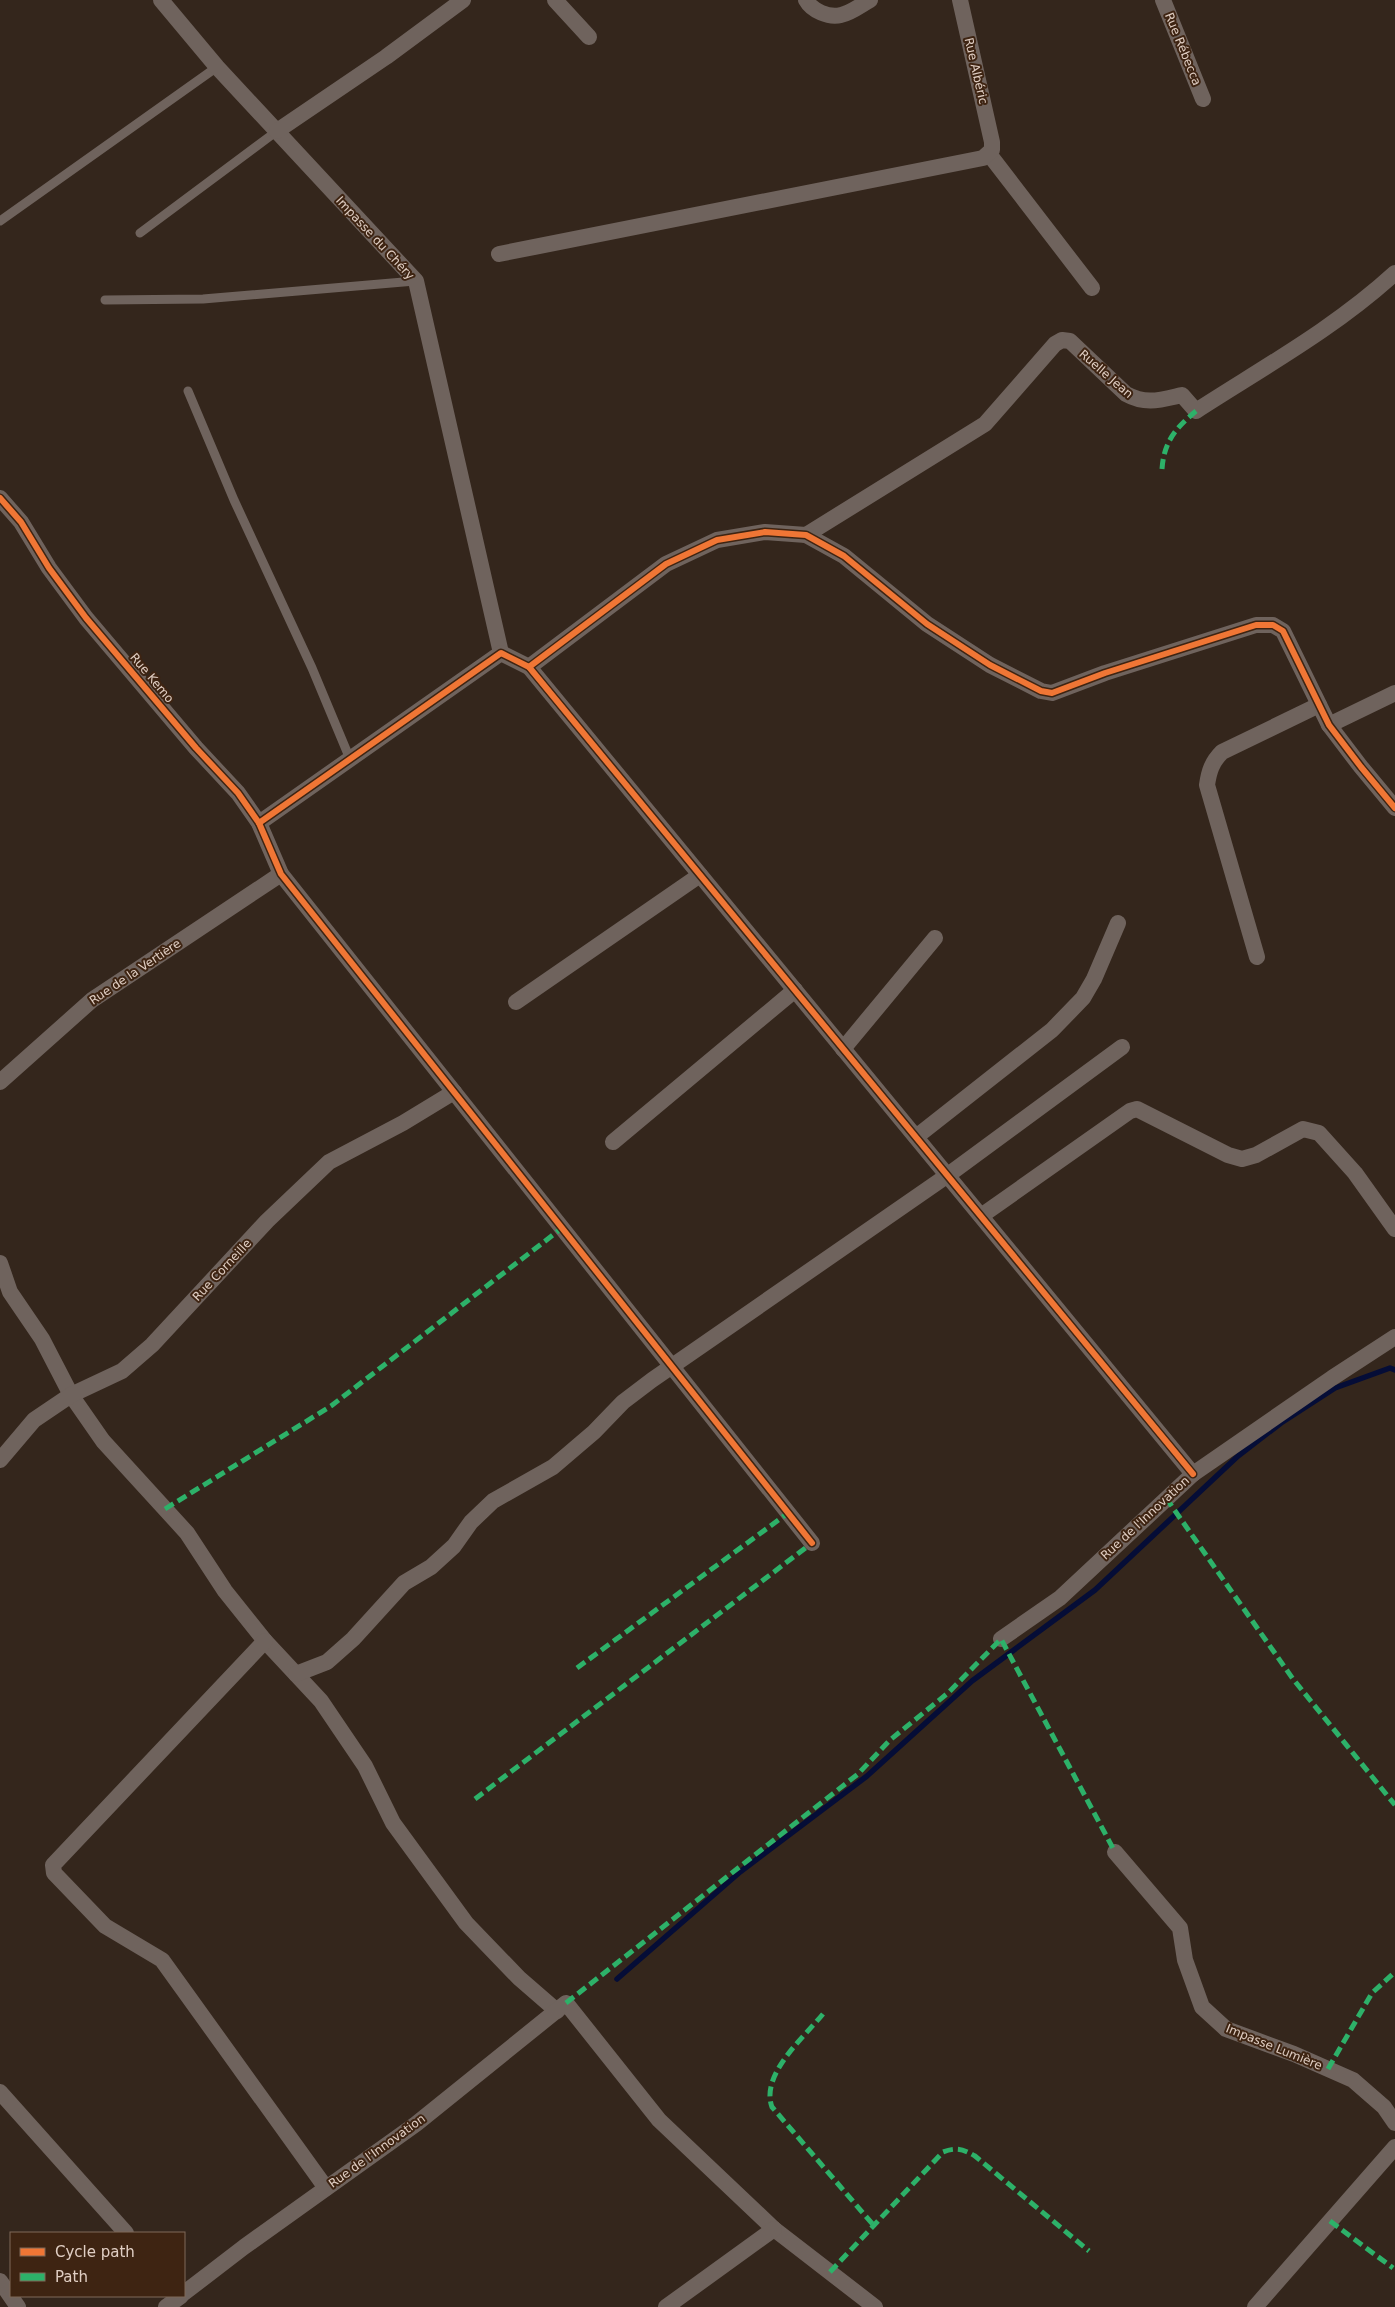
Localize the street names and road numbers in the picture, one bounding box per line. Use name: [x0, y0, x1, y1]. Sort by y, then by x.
street label: Rue Rébecca: [1162, 11, 1204, 87]
street label: Rue Albéric: [962, 36, 990, 106]
street label: Impasse du Chéry: [333, 194, 417, 282]
street label: Ruelle Jean: [1076, 347, 1136, 401]
street label: Rue Kemo: [127, 650, 177, 706]
street label: Rue de la Vertière: [87, 936, 183, 1008]
street label: Rue Corneille: [190, 1236, 254, 1304]
street label: Rue de l'Innovation: [1098, 1473, 1192, 1563]
street label: Impasse Lumière: [1224, 2021, 1324, 2073]
street label: Rue de l'Innovation: [326, 2111, 428, 2191]

